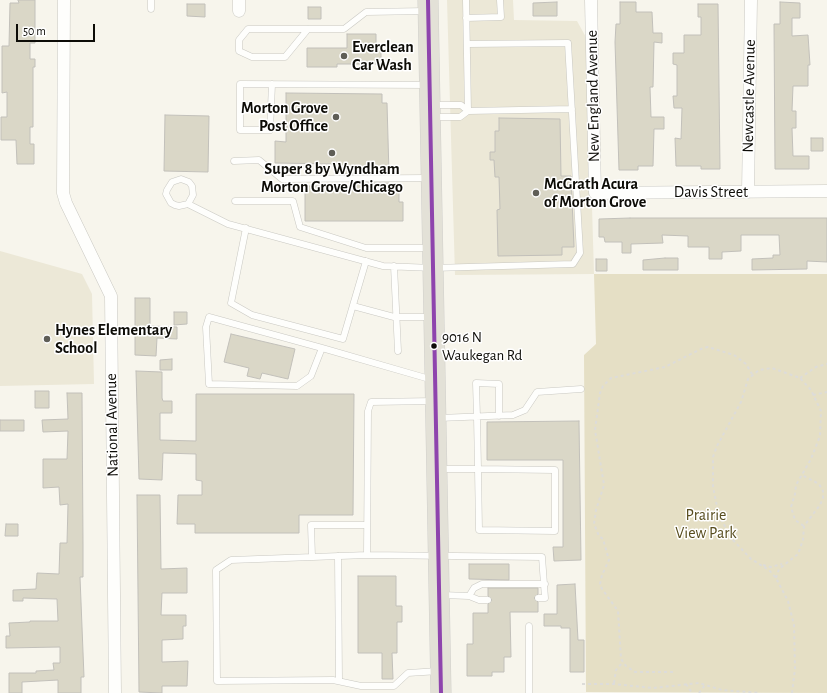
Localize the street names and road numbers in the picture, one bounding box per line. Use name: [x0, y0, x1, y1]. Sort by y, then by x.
street label: New England Avenue: [582, 30, 604, 162]
street label: Newcastle Avenue: [738, 39, 760, 153]
street label: Davis Street: [674, 182, 748, 202]
street label: National Avenue: [101, 373, 123, 477]

